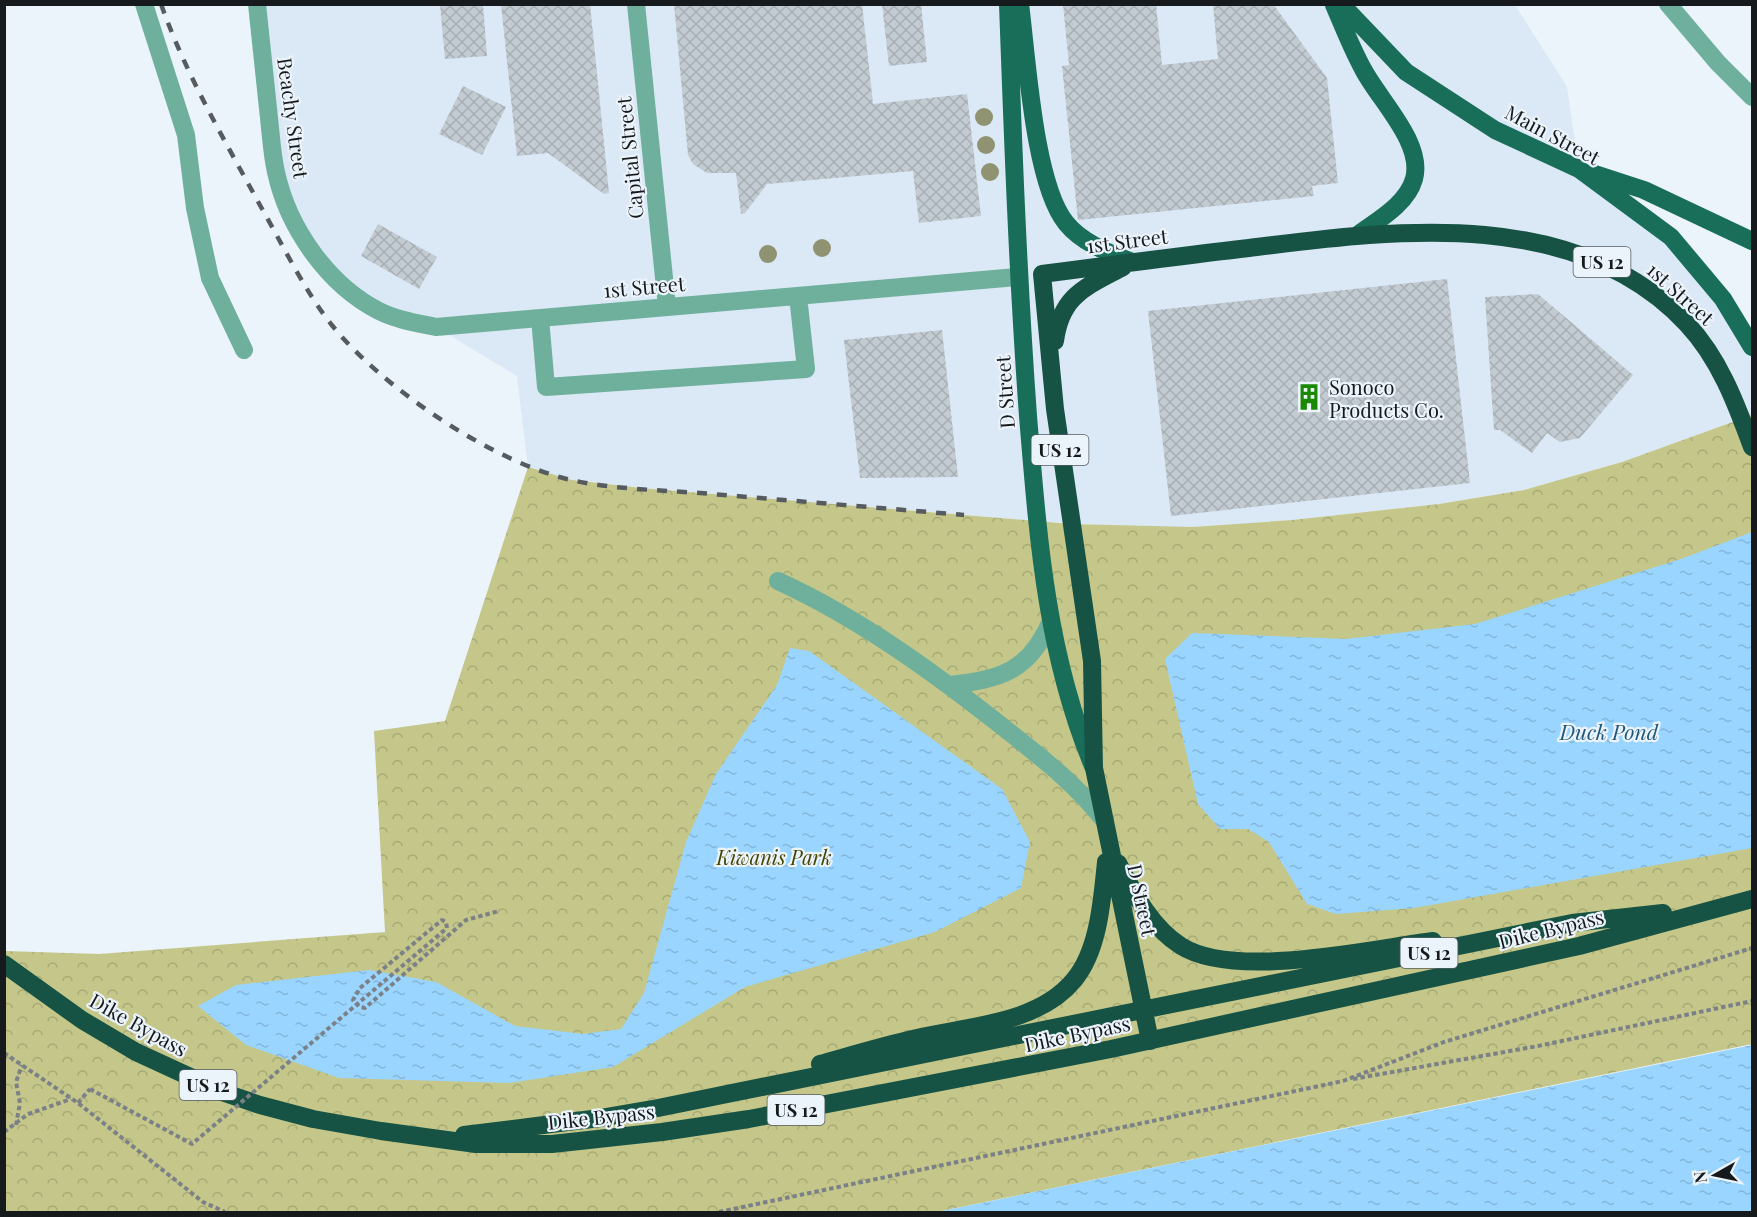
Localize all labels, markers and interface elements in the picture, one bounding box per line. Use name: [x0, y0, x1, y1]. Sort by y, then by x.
street label: Beachy Street: [272, 56, 316, 181]
street label: Capital Street: [609, 95, 649, 220]
street label: Main Street: [1501, 98, 1606, 171]
street label: 1st Street: [1085, 222, 1170, 258]
road number: US 12: [1574, 247, 1630, 277]
street label: 1st Street: [1642, 256, 1721, 331]
street label: 1st Street: [602, 269, 687, 303]
street label: D Street: [988, 354, 1020, 429]
place label: Sonoco Products Co.: [1329, 373, 1444, 423]
building icon: Sonoco Products Co.: [1294, 382, 1324, 412]
road number: US 12: [1032, 435, 1088, 465]
water label: Duck Pond: [1559, 717, 1659, 745]
park label: Kiwanis Park: [716, 843, 831, 870]
street label: D Street: [1122, 861, 1164, 939]
street label: Dike Bypass: [1496, 902, 1606, 954]
road number: US 12: [1400, 938, 1458, 968]
street label: Dike Bypass: [85, 986, 193, 1062]
street label: Dike Bypass: [1022, 1009, 1132, 1057]
road number: US 12: [180, 1070, 236, 1100]
road number: US 12: [768, 1095, 824, 1125]
street label: Dike Bypass: [546, 1097, 656, 1135]
north arrow: [1685, 1145, 1745, 1205]
text: N: [1688, 1170, 1711, 1185]

